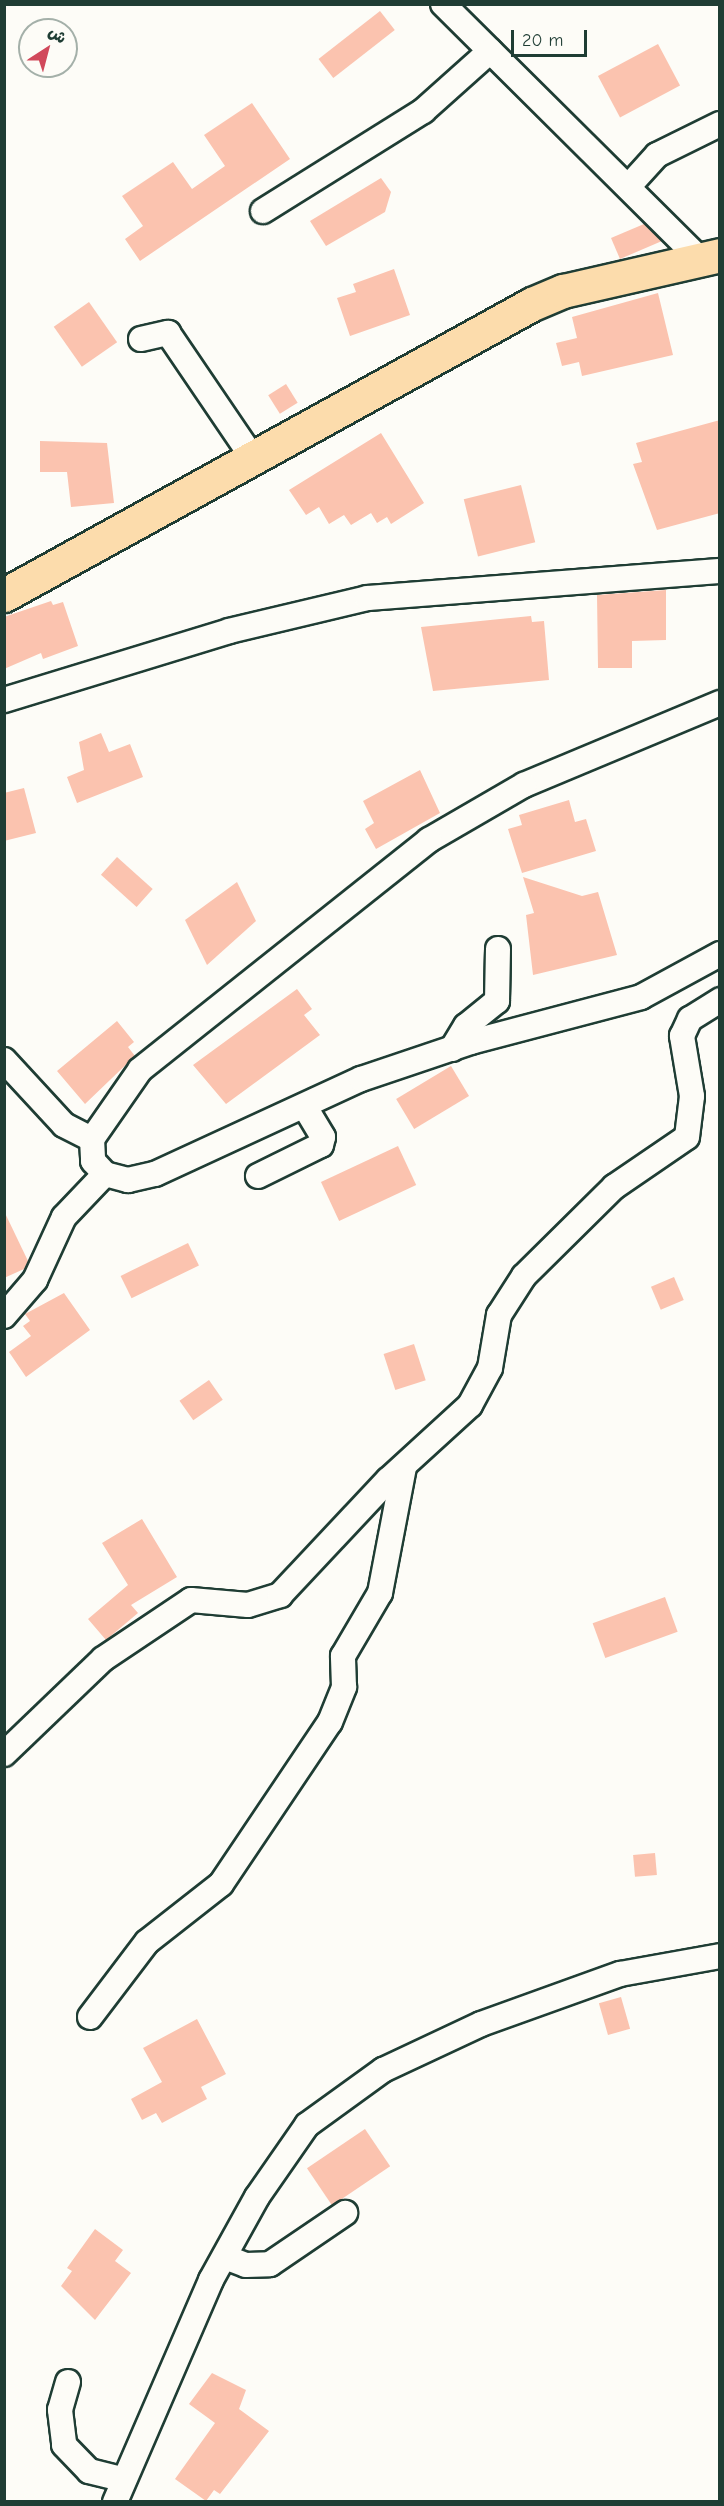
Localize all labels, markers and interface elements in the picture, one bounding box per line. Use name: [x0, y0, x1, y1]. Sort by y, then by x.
north arrow: [18, 18, 78, 78]
scale bar: [514, 18, 590, 56]
text: ش: [45, 23, 70, 48]
text: 20 m: [522, 30, 563, 51]

